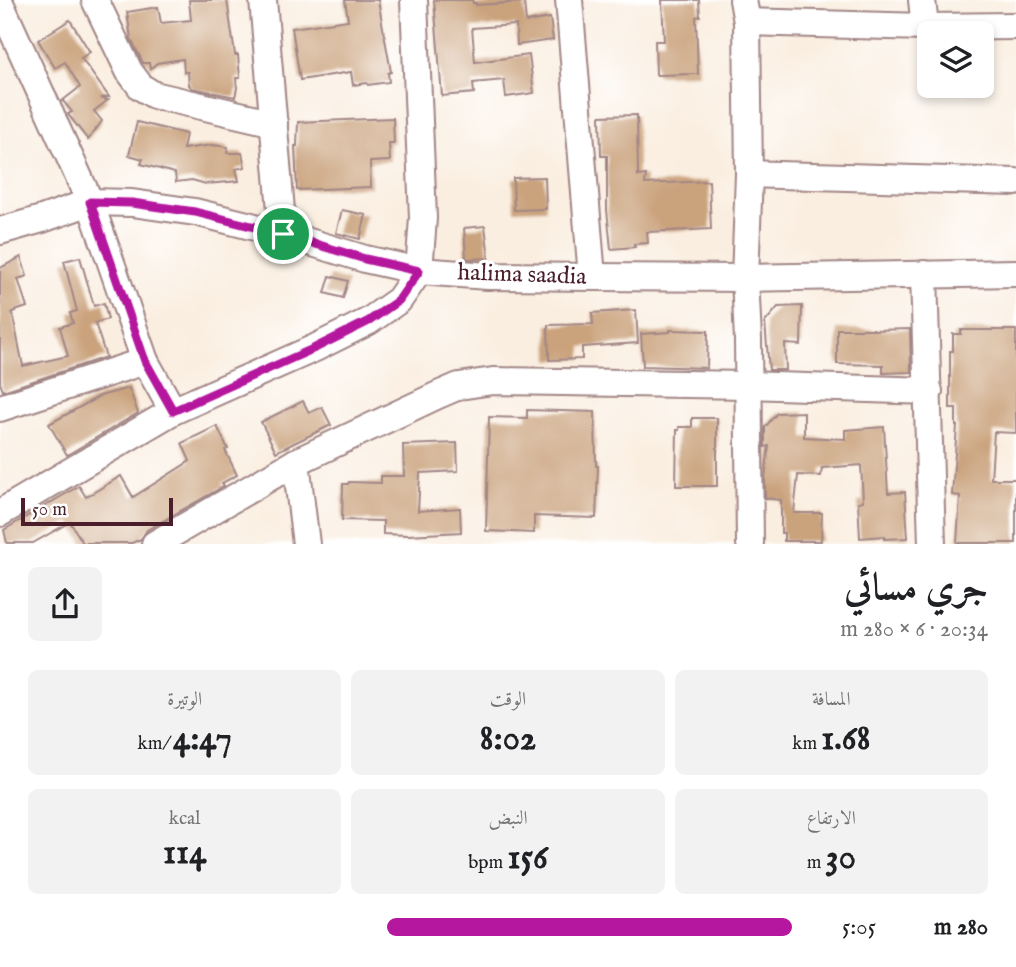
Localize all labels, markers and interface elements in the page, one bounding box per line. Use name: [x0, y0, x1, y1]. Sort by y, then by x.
map controls: [917, 21, 994, 98]
button: layers: [917, 21, 994, 98]
pin: [253, 204, 313, 264]
icon: arrive: [264, 215, 302, 253]
street label: halima saadia: [457, 257, 588, 293]
scale bar: [21, 494, 173, 526]
text: 50 m: [32, 498, 67, 522]
text: جري مسائي: [844, 565, 988, 613]
button: share: [28, 567, 102, 641]
text: 20:34 · 6 × 280 m: [840, 615, 988, 644]
text: الوتيرة: [167, 688, 202, 712]
text: الوقت: [490, 688, 526, 712]
text: المسافة: [812, 688, 851, 712]
text: 4:47: [173, 717, 232, 762]
text: 8:02: [480, 717, 536, 762]
text: 1.68: [821, 717, 870, 762]
text: /km: [138, 732, 173, 756]
text: km: [792, 732, 821, 756]
text: kcal: [169, 807, 201, 831]
text: النبض: [488, 807, 528, 831]
text: الارتفاع: [807, 807, 856, 831]
text: 114: [163, 831, 206, 876]
text: 156: [507, 836, 548, 881]
text: 30: [826, 836, 856, 881]
text: bpm: [468, 851, 507, 875]
text: m: [807, 851, 826, 875]
text: 5:05: [842, 913, 876, 942]
text: 280 m: [934, 913, 988, 942]

